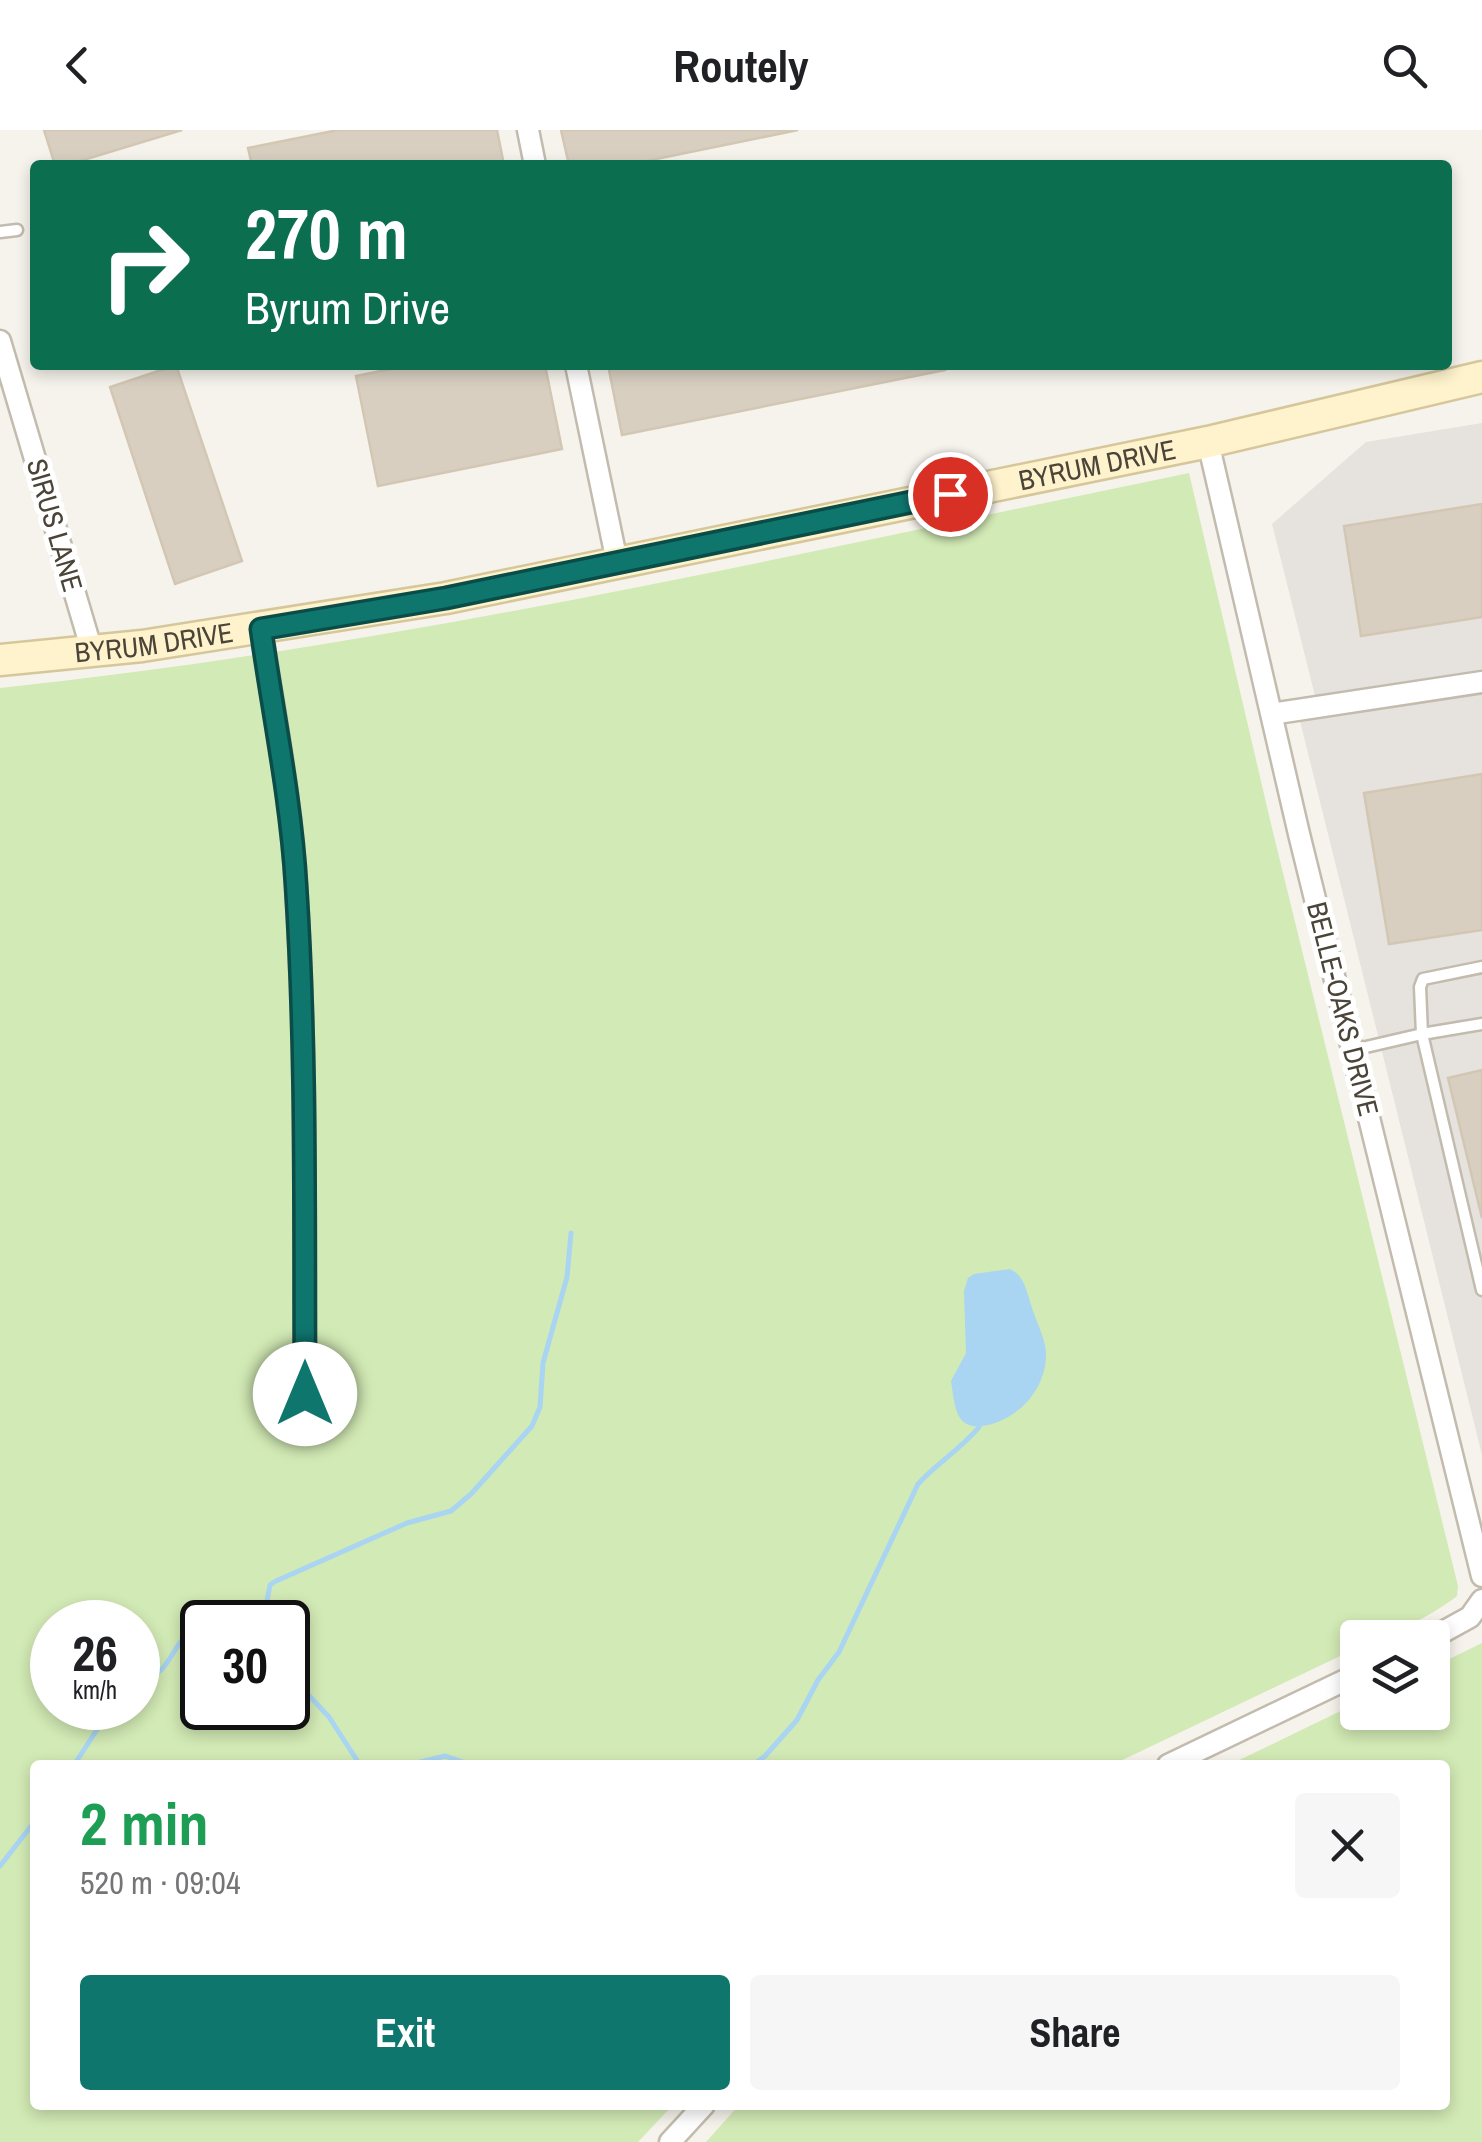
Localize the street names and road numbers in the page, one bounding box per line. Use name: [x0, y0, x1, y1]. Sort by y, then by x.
street label: BYRUM DRIVE: [1015, 430, 1179, 499]
street label: SIRUS LANE: [18, 454, 92, 596]
street label: BYRUM DRIVE: [73, 613, 236, 672]
street label: BELLE-OAKS DRIVE: [1298, 898, 1388, 1120]

